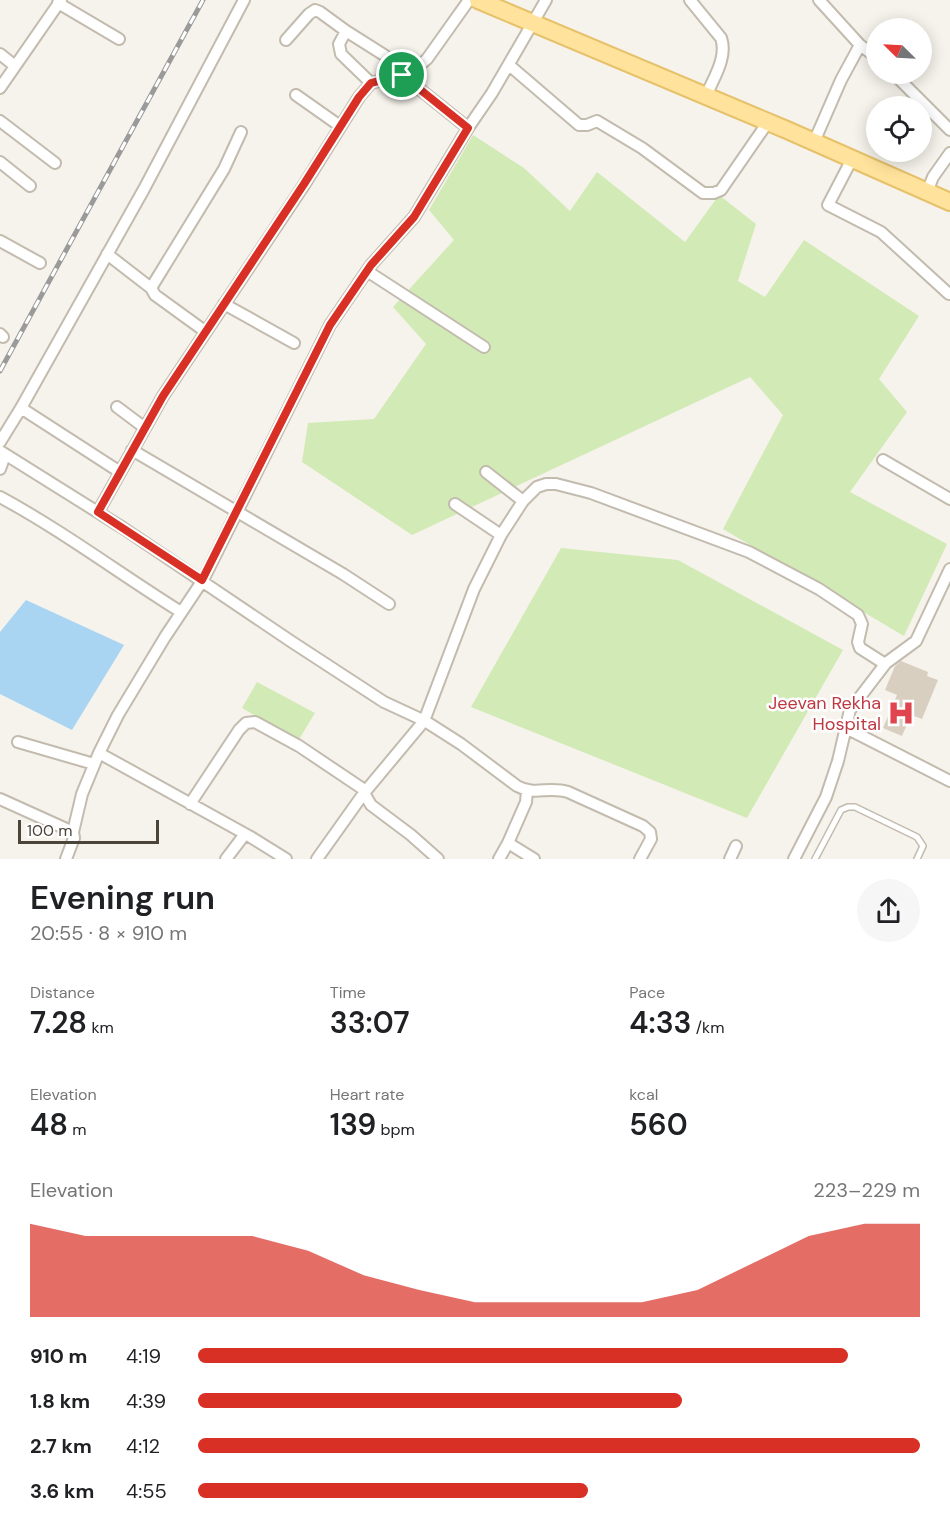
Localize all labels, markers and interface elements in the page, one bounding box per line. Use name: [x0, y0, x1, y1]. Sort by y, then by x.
north arrow: [866, 18, 932, 84]
map controls: [866, 18, 932, 162]
pin: [376, 49, 427, 100]
icon: arrive: [385, 58, 418, 91]
button: locate: [866, 96, 932, 162]
place label: Jeevan Rekha Hospital: [768, 691, 881, 736]
hospital icon: Jeevan Rekha Hospital: [886, 698, 916, 728]
scale bar: [18, 817, 159, 844]
text: 100 m: [27, 820, 72, 841]
text: Evening run: [30, 876, 215, 919]
button: share: [857, 879, 920, 942]
text: 20:55 · 8 × 910 m: [30, 920, 187, 946]
text: Distance: [30, 982, 95, 1003]
text: Time: [330, 982, 366, 1003]
text: Pace: [629, 982, 665, 1003]
text: 7.28: [30, 1003, 87, 1042]
text: 33:07: [330, 1003, 410, 1042]
text: 4:33: [629, 1003, 692, 1042]
text: km: [87, 1017, 114, 1038]
text: /km: [692, 1017, 724, 1038]
text: Elevation: [30, 1084, 97, 1105]
text: Heart rate: [330, 1084, 404, 1105]
text: kcal: [629, 1084, 658, 1105]
text: 48: [30, 1105, 68, 1144]
text: 139: [330, 1105, 376, 1144]
text: 560: [629, 1105, 688, 1144]
text: m: [68, 1119, 86, 1140]
text: bpm: [376, 1119, 415, 1140]
text: Elevation: [30, 1177, 113, 1203]
text: 223–229 m: [813, 1177, 920, 1203]
text: 910 m: [30, 1343, 87, 1369]
text: 4:19: [126, 1343, 161, 1369]
text: 1.8 km: [30, 1388, 90, 1414]
text: 4:39: [126, 1388, 166, 1414]
text: 2.7 km: [30, 1433, 92, 1459]
text: 4:12: [126, 1433, 160, 1459]
text: 3.6 km: [30, 1478, 94, 1504]
text: 4:55: [126, 1478, 167, 1504]

